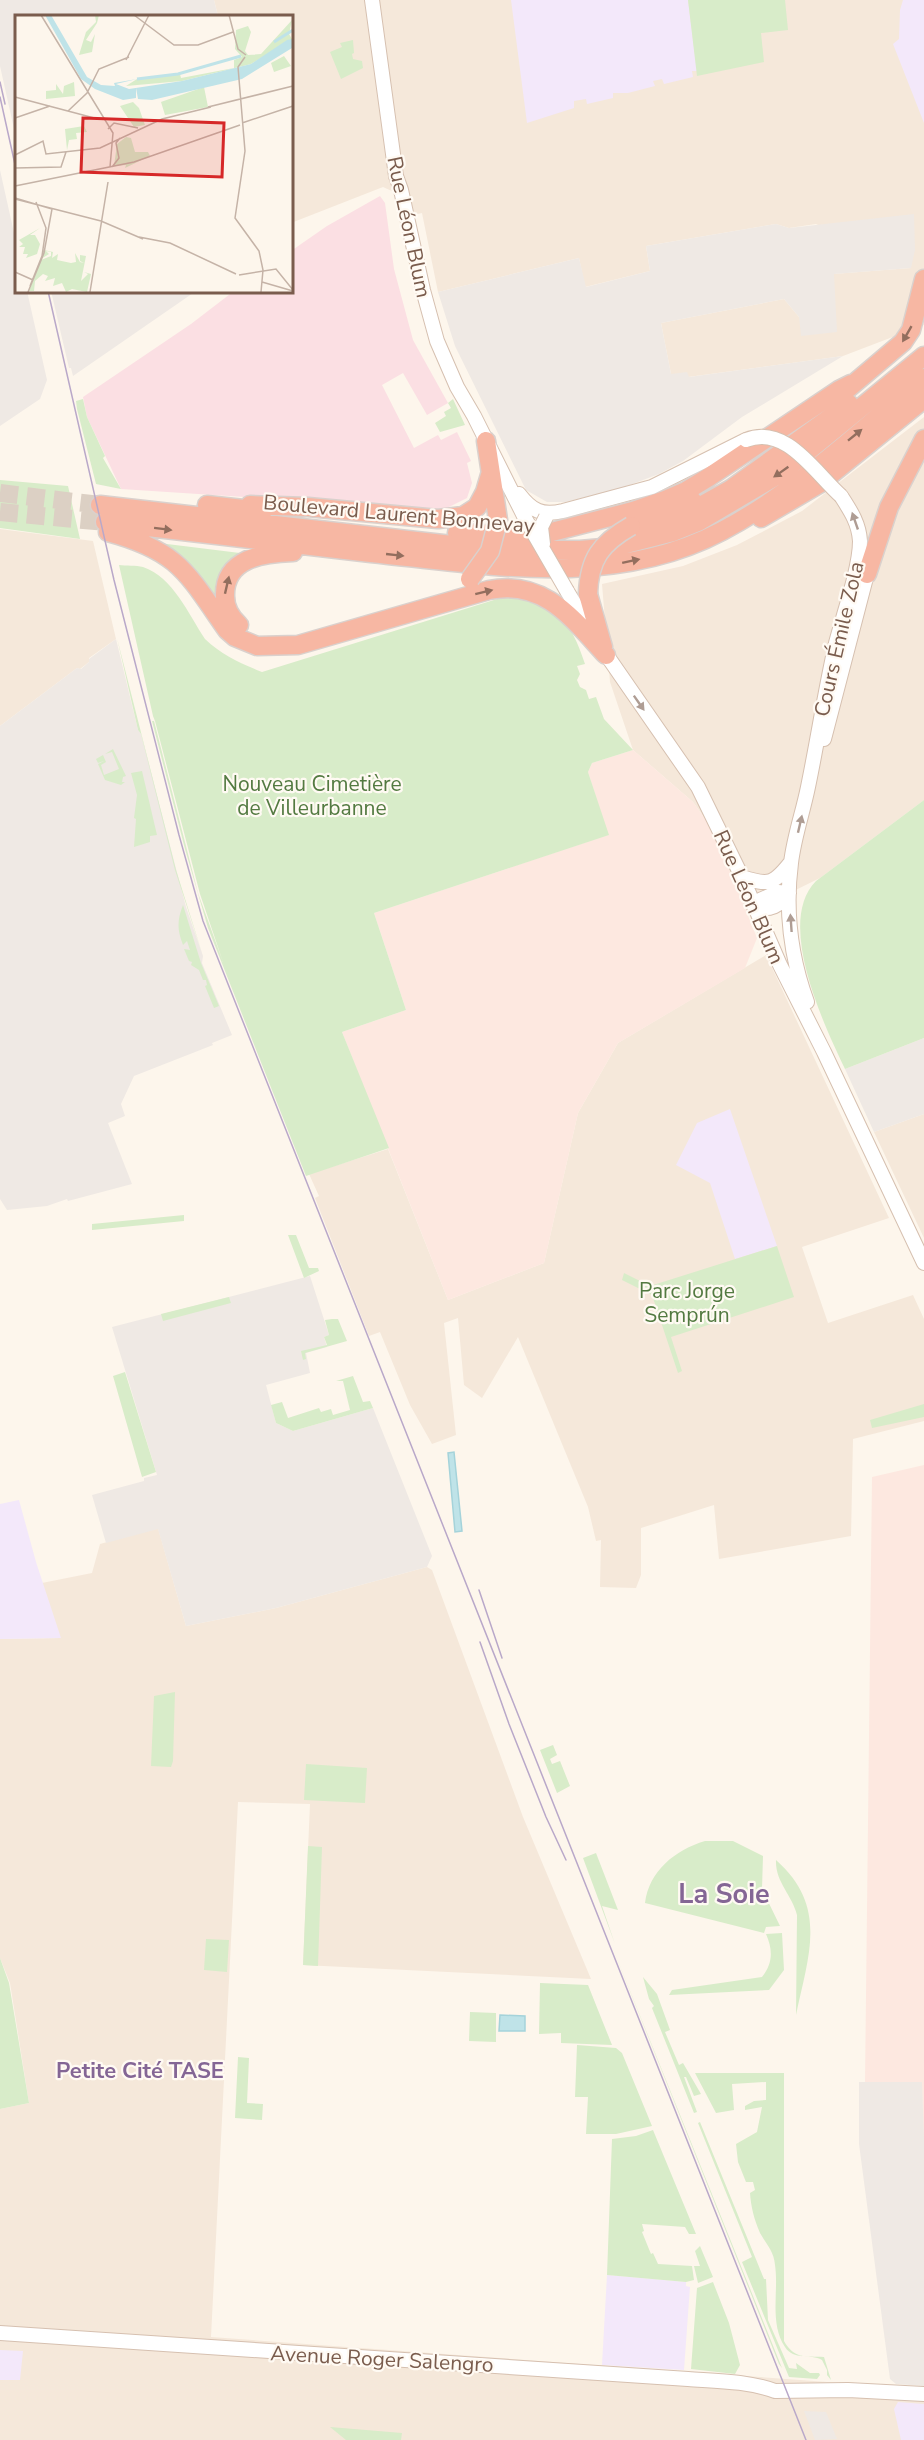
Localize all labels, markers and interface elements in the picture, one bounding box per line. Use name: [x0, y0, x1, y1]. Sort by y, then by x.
inset map: [15, 15, 292, 292]
street label: Rue Léon Blum: [380, 154, 438, 300]
one-way arrow: [902, 326, 912, 343]
one-way arrow: [847, 428, 863, 441]
one-way arrow: [772, 467, 789, 478]
street label: Boulevard Laurent Bonnevay: [262, 488, 536, 540]
one-way arrow: [849, 512, 859, 530]
one-way arrow: [154, 524, 173, 533]
one-way arrow: [386, 551, 405, 560]
one-way arrow: [622, 556, 641, 566]
street label: Cours Émile Zola: [808, 559, 870, 719]
one-way arrow: [223, 576, 232, 595]
one-way arrow: [475, 587, 493, 596]
one-way arrow: [633, 694, 645, 710]
park label: Nouveau Cimetière de Villeurbanne: [222, 770, 402, 822]
one-way arrow: [795, 815, 805, 833]
street label: Rue Léon Blum: [707, 826, 791, 968]
one-way arrow: [786, 914, 796, 933]
park label: Parc Jorge Semprún: [639, 1277, 735, 1329]
district label: La Soie: [678, 1876, 770, 1913]
district label: Petite Cité TASE: [56, 2056, 224, 2086]
street label: Avenue Roger Salengro: [270, 2339, 494, 2379]

